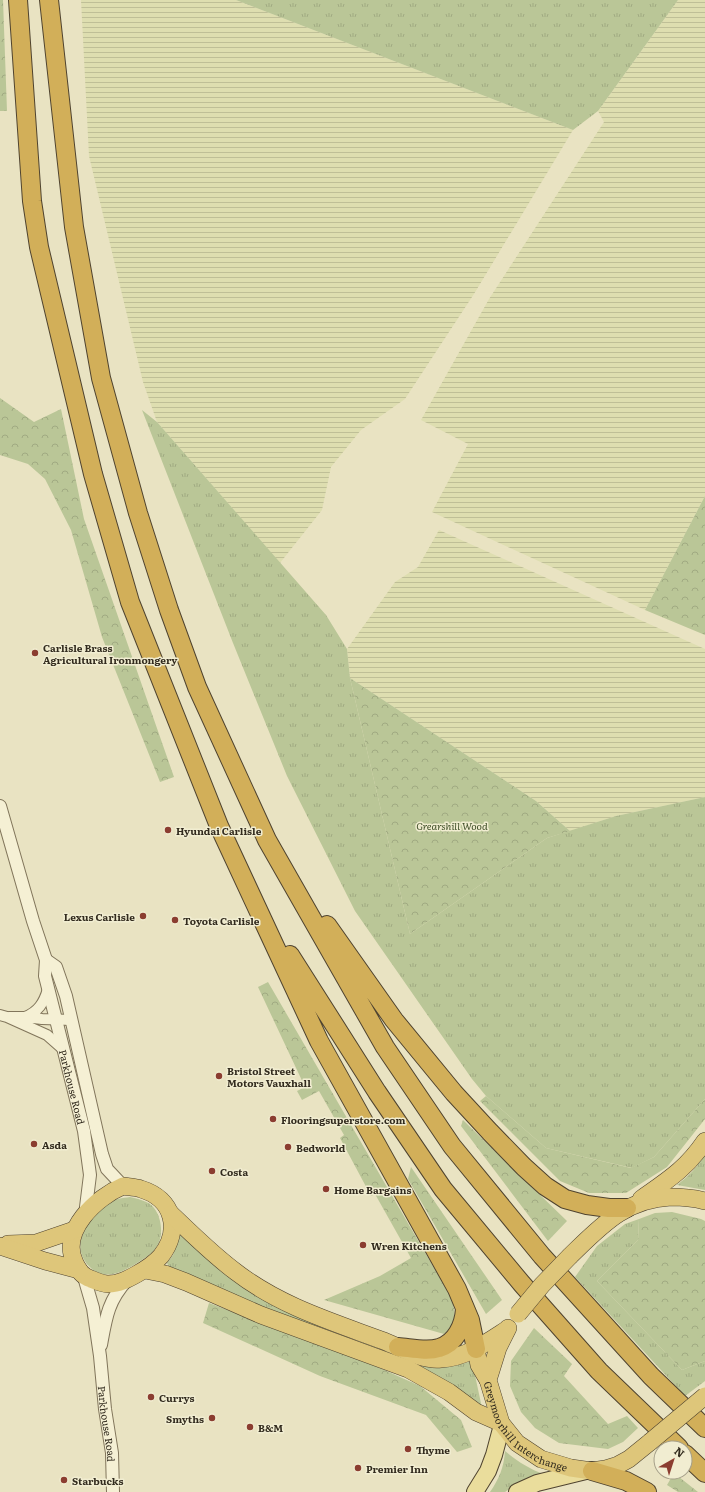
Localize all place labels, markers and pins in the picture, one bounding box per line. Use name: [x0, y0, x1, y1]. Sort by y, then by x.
place label: Carlisle Brass Agricultural Ironmongery: [43, 640, 178, 667]
marker: Carlisle Brass Agricultural Ironmongery: [30, 648, 40, 658]
place label: Hyundai Carlisle: [176, 823, 262, 838]
marker: Hyundai Carlisle: [163, 825, 173, 835]
place label: Lexus Carlisle: [64, 909, 135, 924]
marker: Lexus Carlisle: [138, 911, 148, 921]
place label: Toyota Carlisle: [183, 913, 260, 928]
marker: Toyota Carlisle: [170, 915, 180, 925]
place label: Bristol Street Motors Vauxhall: [227, 1063, 311, 1090]
marker: Bristol Street Motors Vauxhall: [214, 1071, 224, 1081]
place label: Flooringsuperstore.com: [281, 1112, 405, 1127]
marker: Flooringsuperstore.com: [268, 1114, 278, 1124]
place label: Asda: [42, 1137, 67, 1152]
marker: Asda: [29, 1139, 39, 1149]
place label: Bedworld: [296, 1140, 346, 1155]
marker: Bedworld: [283, 1142, 293, 1152]
place label: Costa: [220, 1164, 248, 1179]
marker: Costa: [207, 1166, 217, 1176]
place label: Home Bargains: [334, 1182, 411, 1197]
marker: Home Bargains: [321, 1184, 331, 1194]
place label: Wren Kitchens: [371, 1238, 447, 1253]
marker: Wren Kitchens: [358, 1240, 368, 1250]
place label: Currys: [159, 1390, 195, 1405]
marker: Currys: [146, 1392, 156, 1402]
place label: Smyths: [166, 1411, 204, 1426]
marker: Smyths: [207, 1413, 217, 1423]
place label: B&M: [258, 1420, 283, 1435]
marker: B&M: [245, 1422, 255, 1432]
place label: Thyme: [416, 1442, 450, 1457]
marker: Thyme: [403, 1444, 413, 1454]
place label: Premier Inn: [366, 1461, 428, 1476]
marker: Premier Inn: [353, 1463, 363, 1473]
place label: Starbucks: [72, 1473, 124, 1488]
marker: Starbucks: [59, 1475, 69, 1485]

